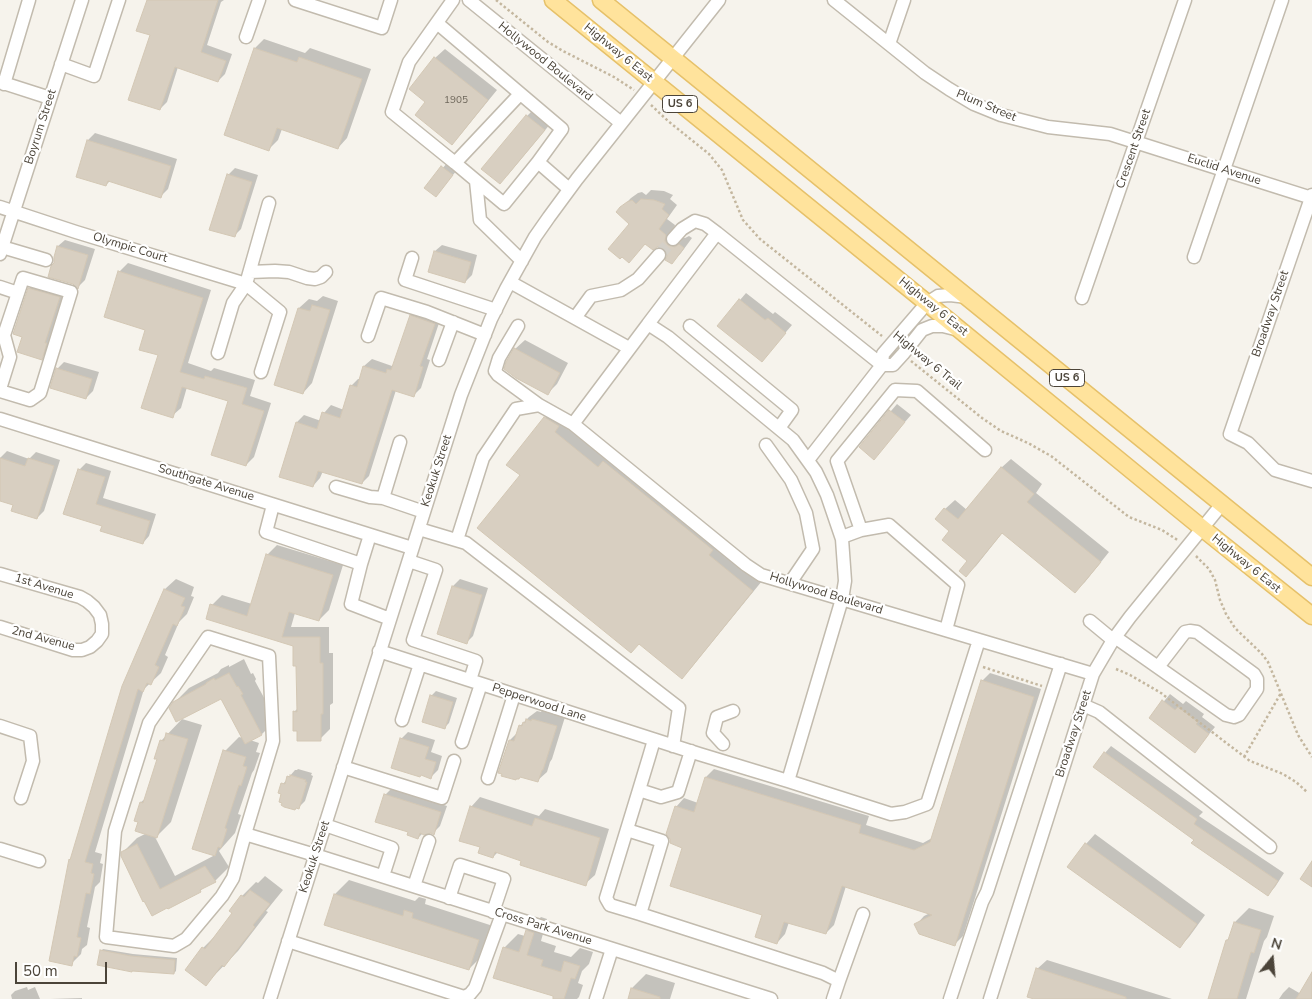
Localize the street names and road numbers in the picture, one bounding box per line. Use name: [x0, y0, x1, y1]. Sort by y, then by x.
street label: Hollywood Boulevard: [495, 19, 595, 105]
street label: Highway 6 East: [581, 21, 655, 85]
street label: Plum Street: [954, 87, 1018, 125]
street label: Boyrum Street: [22, 88, 60, 166]
road number: US 6: [662, 96, 698, 112]
street label: Crescent Street: [1114, 107, 1154, 191]
street label: Euclid Avenue: [1185, 151, 1263, 189]
street label: Olympic Court: [91, 230, 169, 266]
street label: Broadway Street: [1249, 269, 1293, 359]
street label: Highway 6 East: [896, 275, 970, 339]
street label: Highway 6 Trail: [890, 329, 964, 393]
road number: US 6: [1050, 369, 1084, 386]
street label: Keokuk Street: [419, 433, 455, 509]
street label: Southgate Avenue: [156, 462, 256, 504]
street label: Highway 6 East: [1209, 532, 1283, 596]
street label: Hollywood Boulevard: [768, 570, 884, 618]
street label: 1st Avenue: [13, 571, 75, 603]
street label: 2nd Avenue: [10, 624, 76, 654]
street label: Pepperwood Lane: [490, 681, 588, 725]
street label: Broadway Street: [1053, 689, 1095, 779]
street label: Keokuk Street: [297, 819, 333, 895]
street label: Cross Park Avenue: [492, 905, 594, 949]

